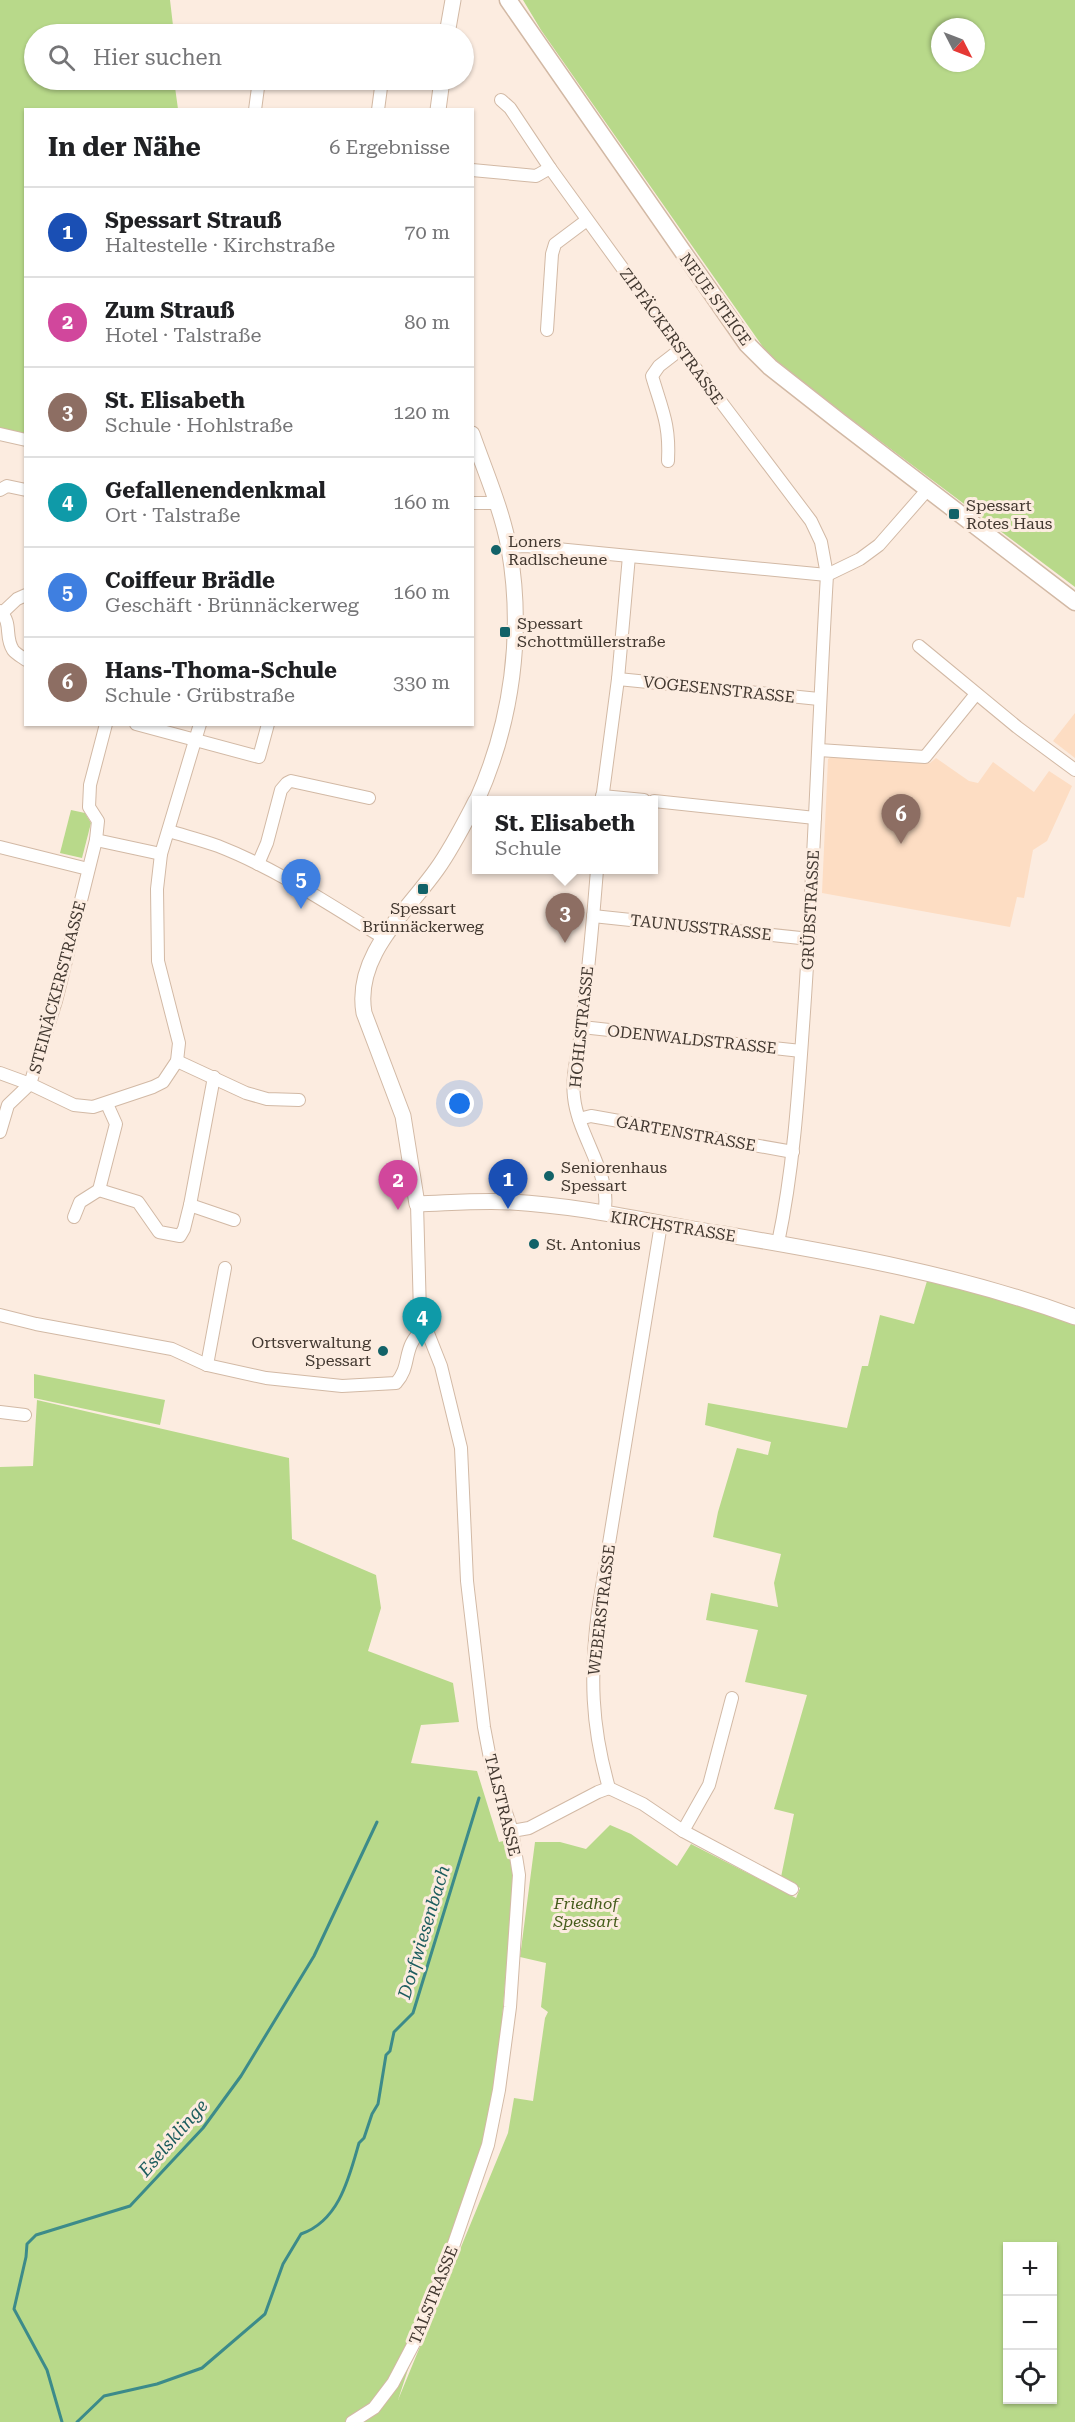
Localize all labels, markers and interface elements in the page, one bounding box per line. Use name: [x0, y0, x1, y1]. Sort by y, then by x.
north arrow: [931, 18, 985, 72]
search box: [24, 24, 474, 90]
icon: search: [45, 41, 78, 74]
text: Hier suchen: [93, 45, 222, 70]
text: In der Nähe: [48, 132, 201, 162]
text: 6 Ergebnisse: [329, 135, 450, 159]
text: Spessart Strauß: [105, 208, 282, 233]
text: 1: [62, 220, 73, 244]
text: 70 m: [404, 220, 450, 244]
text: Haltestelle · Kirchstraße: [105, 233, 335, 257]
street label: NEUE STEIGE: [676, 249, 755, 349]
street label: ZIPFÄCKERSTRASSE: [616, 264, 727, 408]
text: Zum Strauß: [105, 298, 235, 323]
text: 2: [62, 310, 73, 334]
text: 80 m: [404, 310, 450, 334]
text: Hotel · Talstraße: [105, 323, 262, 347]
text: St. Elisabeth: [105, 388, 245, 413]
text: 3: [62, 400, 73, 424]
text: 120 m: [393, 400, 450, 424]
text: Schule · Hohlstraße: [105, 413, 293, 437]
text: Gefallenendenkmal: [105, 478, 326, 503]
text: 4: [62, 490, 73, 514]
text: 160 m: [393, 490, 450, 514]
place label: Spessart Rotes Haus: [966, 496, 1053, 533]
text: Ort · Talstraße: [105, 503, 240, 527]
marker: Spessart Rotes Haus: [947, 507, 961, 521]
place label: Loners Radlscheune: [508, 532, 608, 569]
marker: Loners Radlscheune: [489, 543, 503, 557]
text: Coiffeur Brädle: [105, 568, 275, 593]
text: 5: [62, 580, 73, 604]
text: 160 m: [393, 580, 450, 604]
text: Geschäft · Brünnäckerweg: [105, 593, 359, 617]
place label: Spessart Schottmüllerstraße: [517, 614, 666, 651]
marker: Spessart Schottmüllerstraße: [498, 625, 512, 639]
text: Hans-Thoma-Schule: [105, 658, 337, 683]
text: 6: [62, 670, 73, 694]
text: 330 m: [393, 670, 450, 694]
street label: VOGESENSTRASSE: [642, 672, 796, 707]
text: Schule · Grübstraße: [105, 683, 295, 707]
pin: 6: [882, 794, 920, 844]
popup: [472, 796, 658, 874]
text: St. Elisabeth: [495, 811, 635, 836]
text: Schule: [495, 836, 561, 860]
street label: GRÜBSTRASSE: [798, 850, 823, 970]
pin: 5: [282, 860, 320, 909]
marker: Spessart Brünnäckerweg: [416, 882, 430, 896]
pin: 3: [546, 894, 584, 943]
street label: STEINÄCKERSTRASSE: [25, 899, 90, 1075]
place label: Spessart Brünnäckerweg: [362, 899, 485, 936]
street label: TAUNUSSTRASSE: [629, 911, 773, 944]
street label: HOHLSTRASSE: [566, 965, 597, 1089]
street label: ODENWALDSTRASSE: [606, 1021, 778, 1058]
your location: [445, 1089, 474, 1118]
street label: GARTENSTRASSE: [615, 1112, 757, 1155]
place label: Seniorenhaus Spessart: [561, 1158, 667, 1195]
pin: 2: [378, 1160, 418, 1210]
pin: 1: [488, 1160, 528, 1209]
marker: Seniorenhaus Spessart: [542, 1169, 556, 1183]
street label: KIRCHSTRASSE: [609, 1207, 737, 1246]
place label: St. Antonius: [546, 1235, 641, 1254]
marker: St. Antonius: [527, 1237, 541, 1251]
pin: 4: [402, 1298, 442, 1347]
place label: Ortsverwaltung Spessart: [251, 1333, 372, 1370]
marker: Ortsverwaltung Spessart: [376, 1344, 390, 1358]
street label: WEBERSTRASSE: [584, 1544, 619, 1677]
street label: TALSTRASSE: [481, 1752, 524, 1858]
water label: Dorfwiesenbach: [393, 1862, 454, 2002]
park label: Friedhof Spessart: [552, 1894, 620, 1931]
water label: Eselsklinge: [133, 2095, 212, 2181]
map controls: [1003, 2242, 1057, 2404]
button: +: [1003, 2242, 1057, 2296]
street label: TALSTRASSE: [405, 2243, 462, 2347]
button: −: [1003, 2296, 1057, 2350]
button: locate: [1003, 2350, 1057, 2404]

